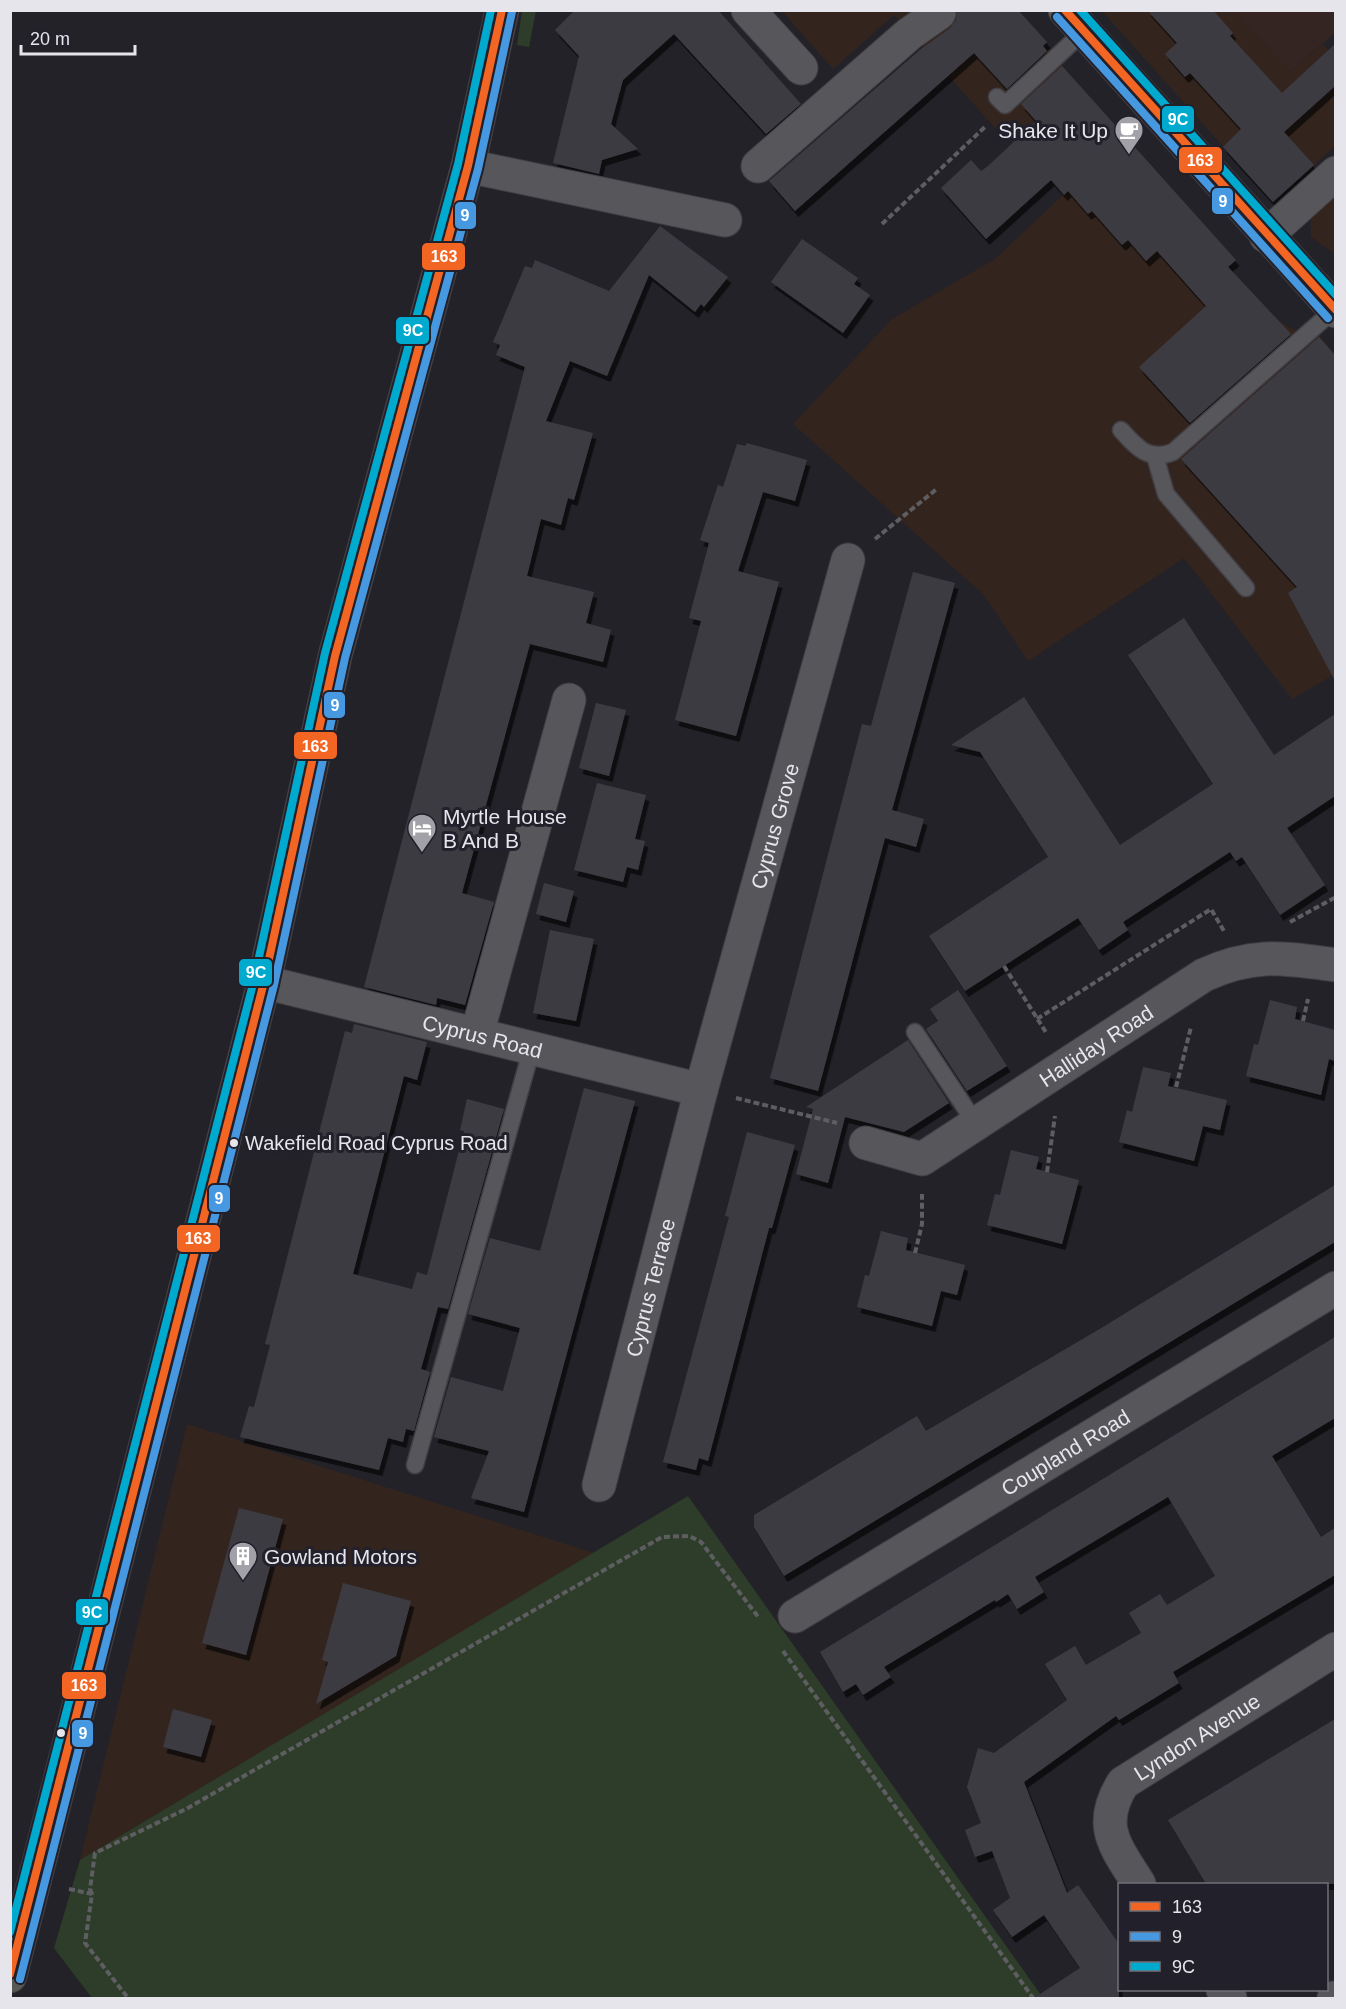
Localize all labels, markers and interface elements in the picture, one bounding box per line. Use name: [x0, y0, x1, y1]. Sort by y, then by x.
scale bar: [21, 18, 135, 56]
text: 20 m: [30, 29, 70, 49]
line badge: 9C: [1161, 105, 1195, 133]
text: 9C: [1168, 111, 1189, 128]
cafe icon: Shake It Up: [1113, 114, 1145, 156]
place label: Shake It Up: [998, 119, 1108, 142]
line badge: 163: [1178, 146, 1223, 174]
text: 163: [1187, 152, 1213, 169]
line badge: 9: [1211, 187, 1234, 215]
text: 9: [1219, 193, 1228, 210]
line badge: 9: [454, 201, 477, 230]
text: 9: [461, 207, 470, 224]
line badge: 163: [421, 242, 466, 271]
text: 163: [431, 248, 457, 265]
line badge: 9C: [395, 316, 430, 345]
text: 9C: [403, 322, 424, 339]
line badge: 9: [323, 691, 346, 719]
text: 9: [331, 697, 340, 714]
line badge: 163: [293, 731, 338, 760]
text: 163: [302, 738, 328, 755]
street label: Cyprus Grove: [746, 760, 803, 891]
place label: Myrtle House B And B: [443, 805, 567, 852]
hotel icon: Myrtle House B And B: [406, 812, 438, 854]
line badge: 9C: [238, 958, 273, 987]
text: 9C: [246, 964, 267, 981]
street label: Halliday Road: [1035, 1000, 1157, 1091]
street label: Cyprus Road: [420, 1010, 545, 1062]
place label: Wakefield Road Cyprus Road: [245, 1132, 508, 1154]
marker: Wakefield Road Cyprus Road: [228, 1137, 240, 1149]
line badge: 9: [208, 1184, 231, 1213]
text: 9: [215, 1190, 224, 1207]
street label: Cyprus Terrace: [621, 1216, 679, 1359]
line badge: 163: [176, 1224, 221, 1253]
text: 163: [185, 1230, 211, 1247]
street label: Coupland Road: [997, 1404, 1134, 1500]
building icon: Gowland Motors: [227, 1540, 259, 1582]
place label: Gowland Motors: [264, 1545, 417, 1568]
line badge: 9C: [75, 1598, 109, 1626]
text: 9C: [82, 1604, 103, 1621]
line badge: 163: [61, 1671, 107, 1700]
text: 163: [71, 1677, 97, 1694]
street label: Lyndon Avenue: [1130, 1689, 1264, 1785]
line badge: 9: [71, 1719, 94, 1748]
text: 9: [79, 1725, 88, 1742]
unlabelled marker: [55, 1727, 67, 1739]
legend: [1118, 1883, 1328, 1991]
text: 163: [1172, 1897, 1202, 1917]
text: 9: [1172, 1927, 1182, 1947]
text: 9C: [1172, 1957, 1195, 1977]

